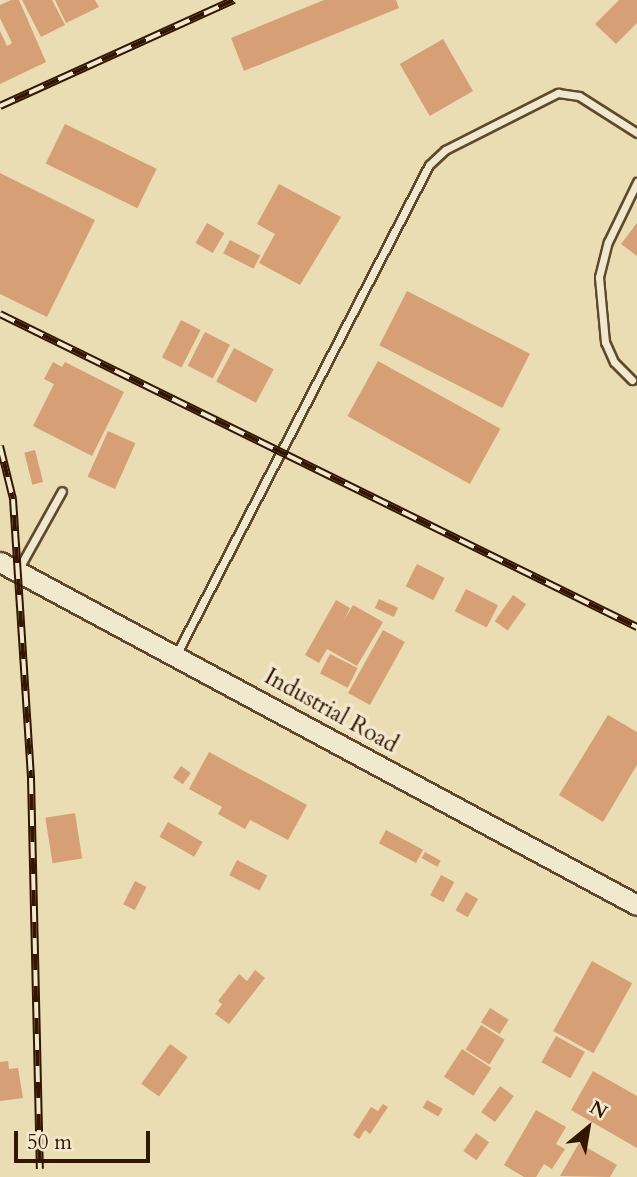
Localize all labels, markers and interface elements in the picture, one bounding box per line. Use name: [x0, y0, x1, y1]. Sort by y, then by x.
street label: Industrial Road: [260, 663, 402, 759]
north arrow: [553, 1093, 623, 1163]
text: N: [585, 1094, 612, 1125]
scale bar: [18, 1118, 154, 1162]
text: 50 m: [27, 1128, 72, 1157]

